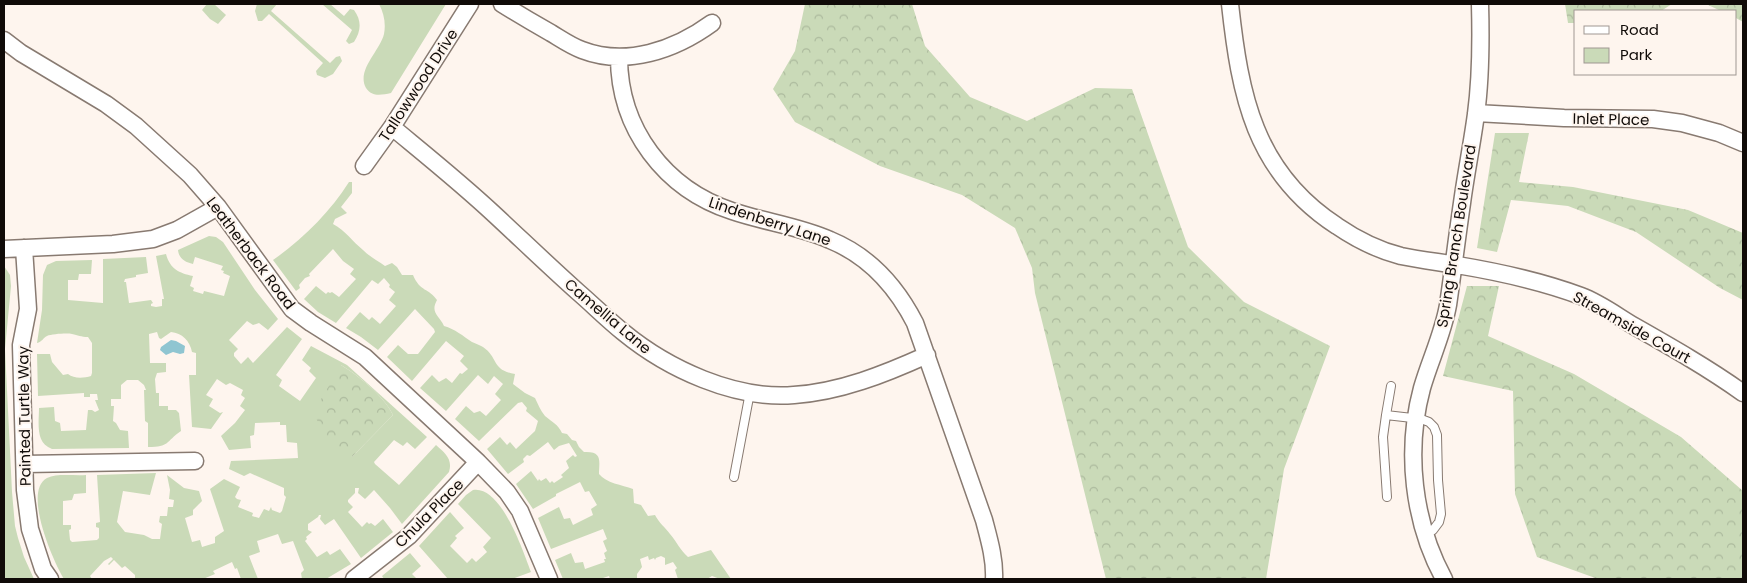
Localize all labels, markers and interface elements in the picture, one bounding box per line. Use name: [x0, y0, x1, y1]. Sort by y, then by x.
legend: [1574, 10, 1737, 75]
text: Road: [1620, 19, 1659, 40]
street label: Tallowwood Drive: [374, 24, 462, 146]
text: Park: [1620, 44, 1652, 65]
street label: Inlet Place: [1572, 108, 1650, 130]
street label: Spring Branch Boulevard: [1431, 143, 1481, 329]
street label: Lindenberry Lane: [706, 191, 834, 251]
street label: Leatherback Road: [202, 192, 300, 314]
street label: Camellia Lane: [560, 273, 656, 359]
street label: Streamside Court: [1569, 286, 1695, 368]
street label: Painted Turtle Way: [12, 345, 36, 486]
street label: Chula Place: [390, 474, 468, 552]

